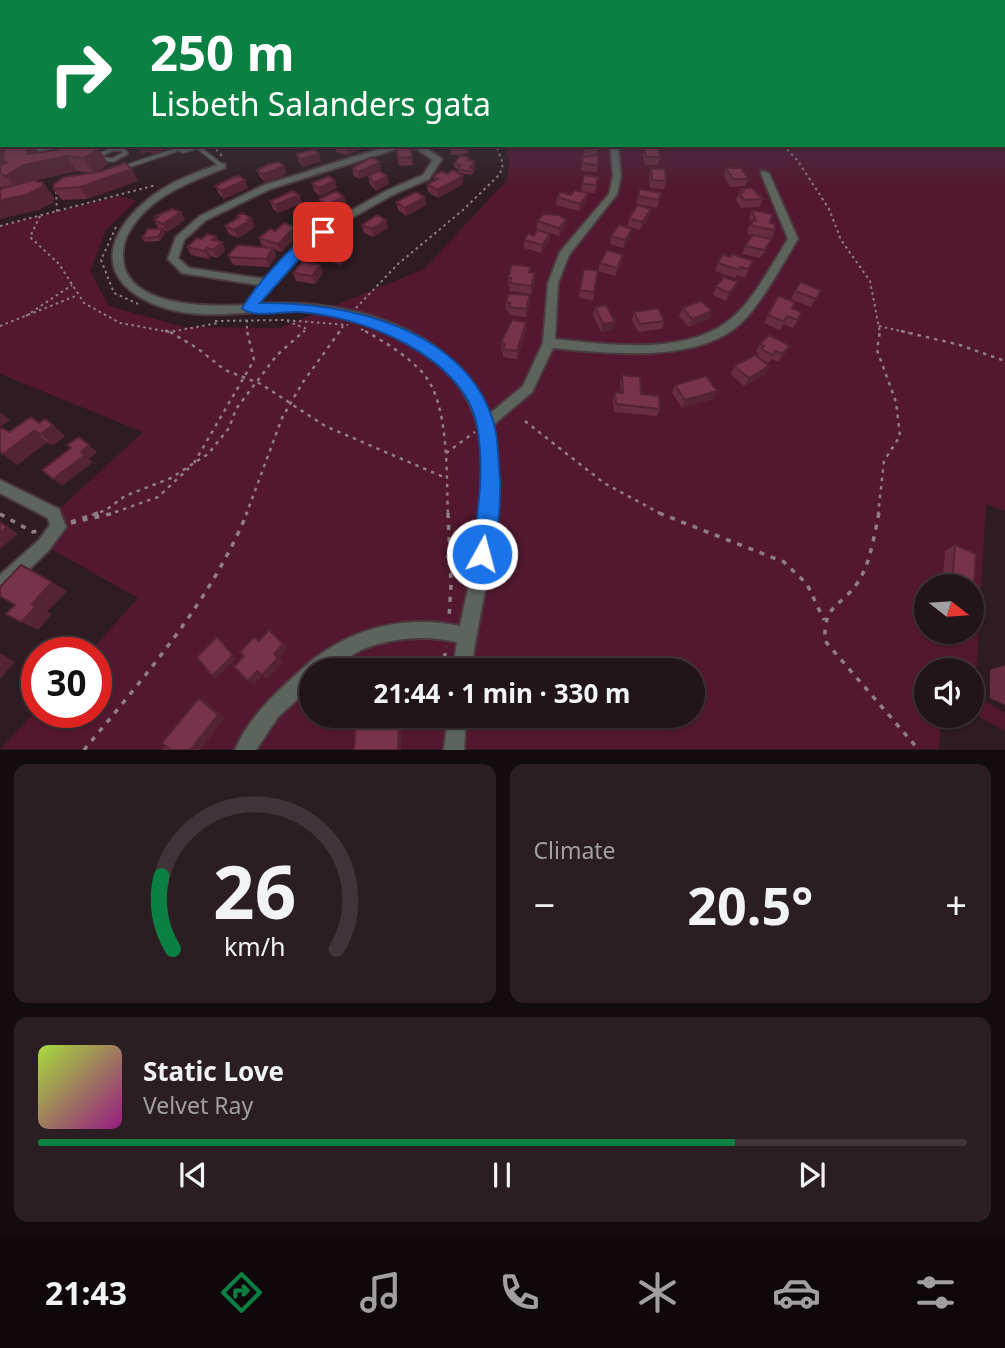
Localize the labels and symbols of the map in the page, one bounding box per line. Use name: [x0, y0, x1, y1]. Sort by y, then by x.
pin: [293, 202, 353, 262]
position arrow: [445, 517, 519, 591]
north arrow: [914, 574, 984, 644]
speed limit sign: 30: [21, 637, 112, 728]

